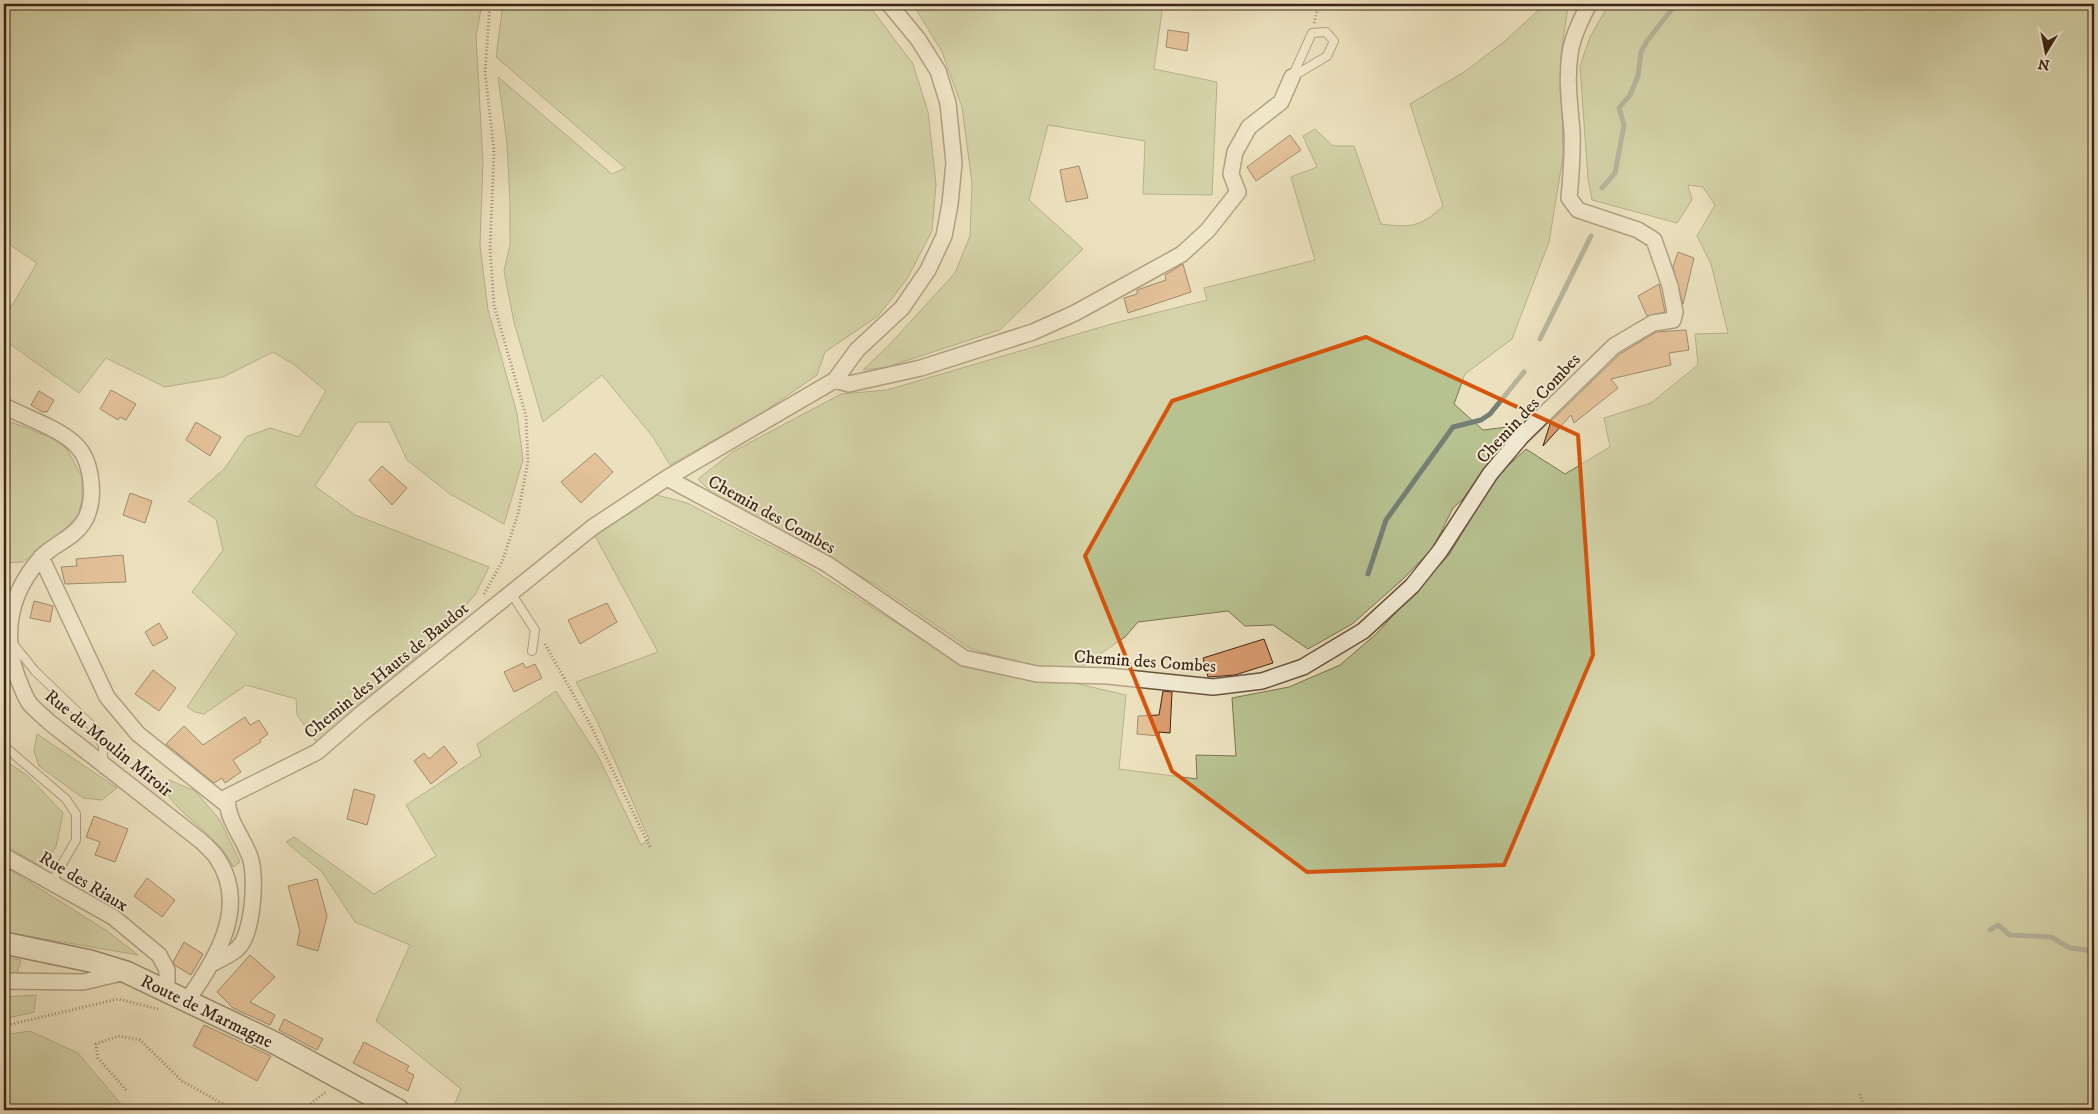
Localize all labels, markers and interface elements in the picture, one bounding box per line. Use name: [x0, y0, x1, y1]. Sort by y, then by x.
north arrow: [2020, 28, 2070, 78]
text: N: [2036, 54, 2051, 74]
street label: Chemin des Combes: [1472, 349, 1585, 468]
street label: Chemin des Combes: [704, 471, 839, 559]
street label: Chemin des Hauts de Baudot: [300, 598, 473, 744]
street label: Chemin des Combes: [1073, 646, 1217, 678]
street label: Rue du Moulin Miroir: [40, 685, 177, 802]
street label: Rue des Riaux: [35, 847, 132, 917]
street label: Route de Marmagne: [137, 970, 276, 1053]

